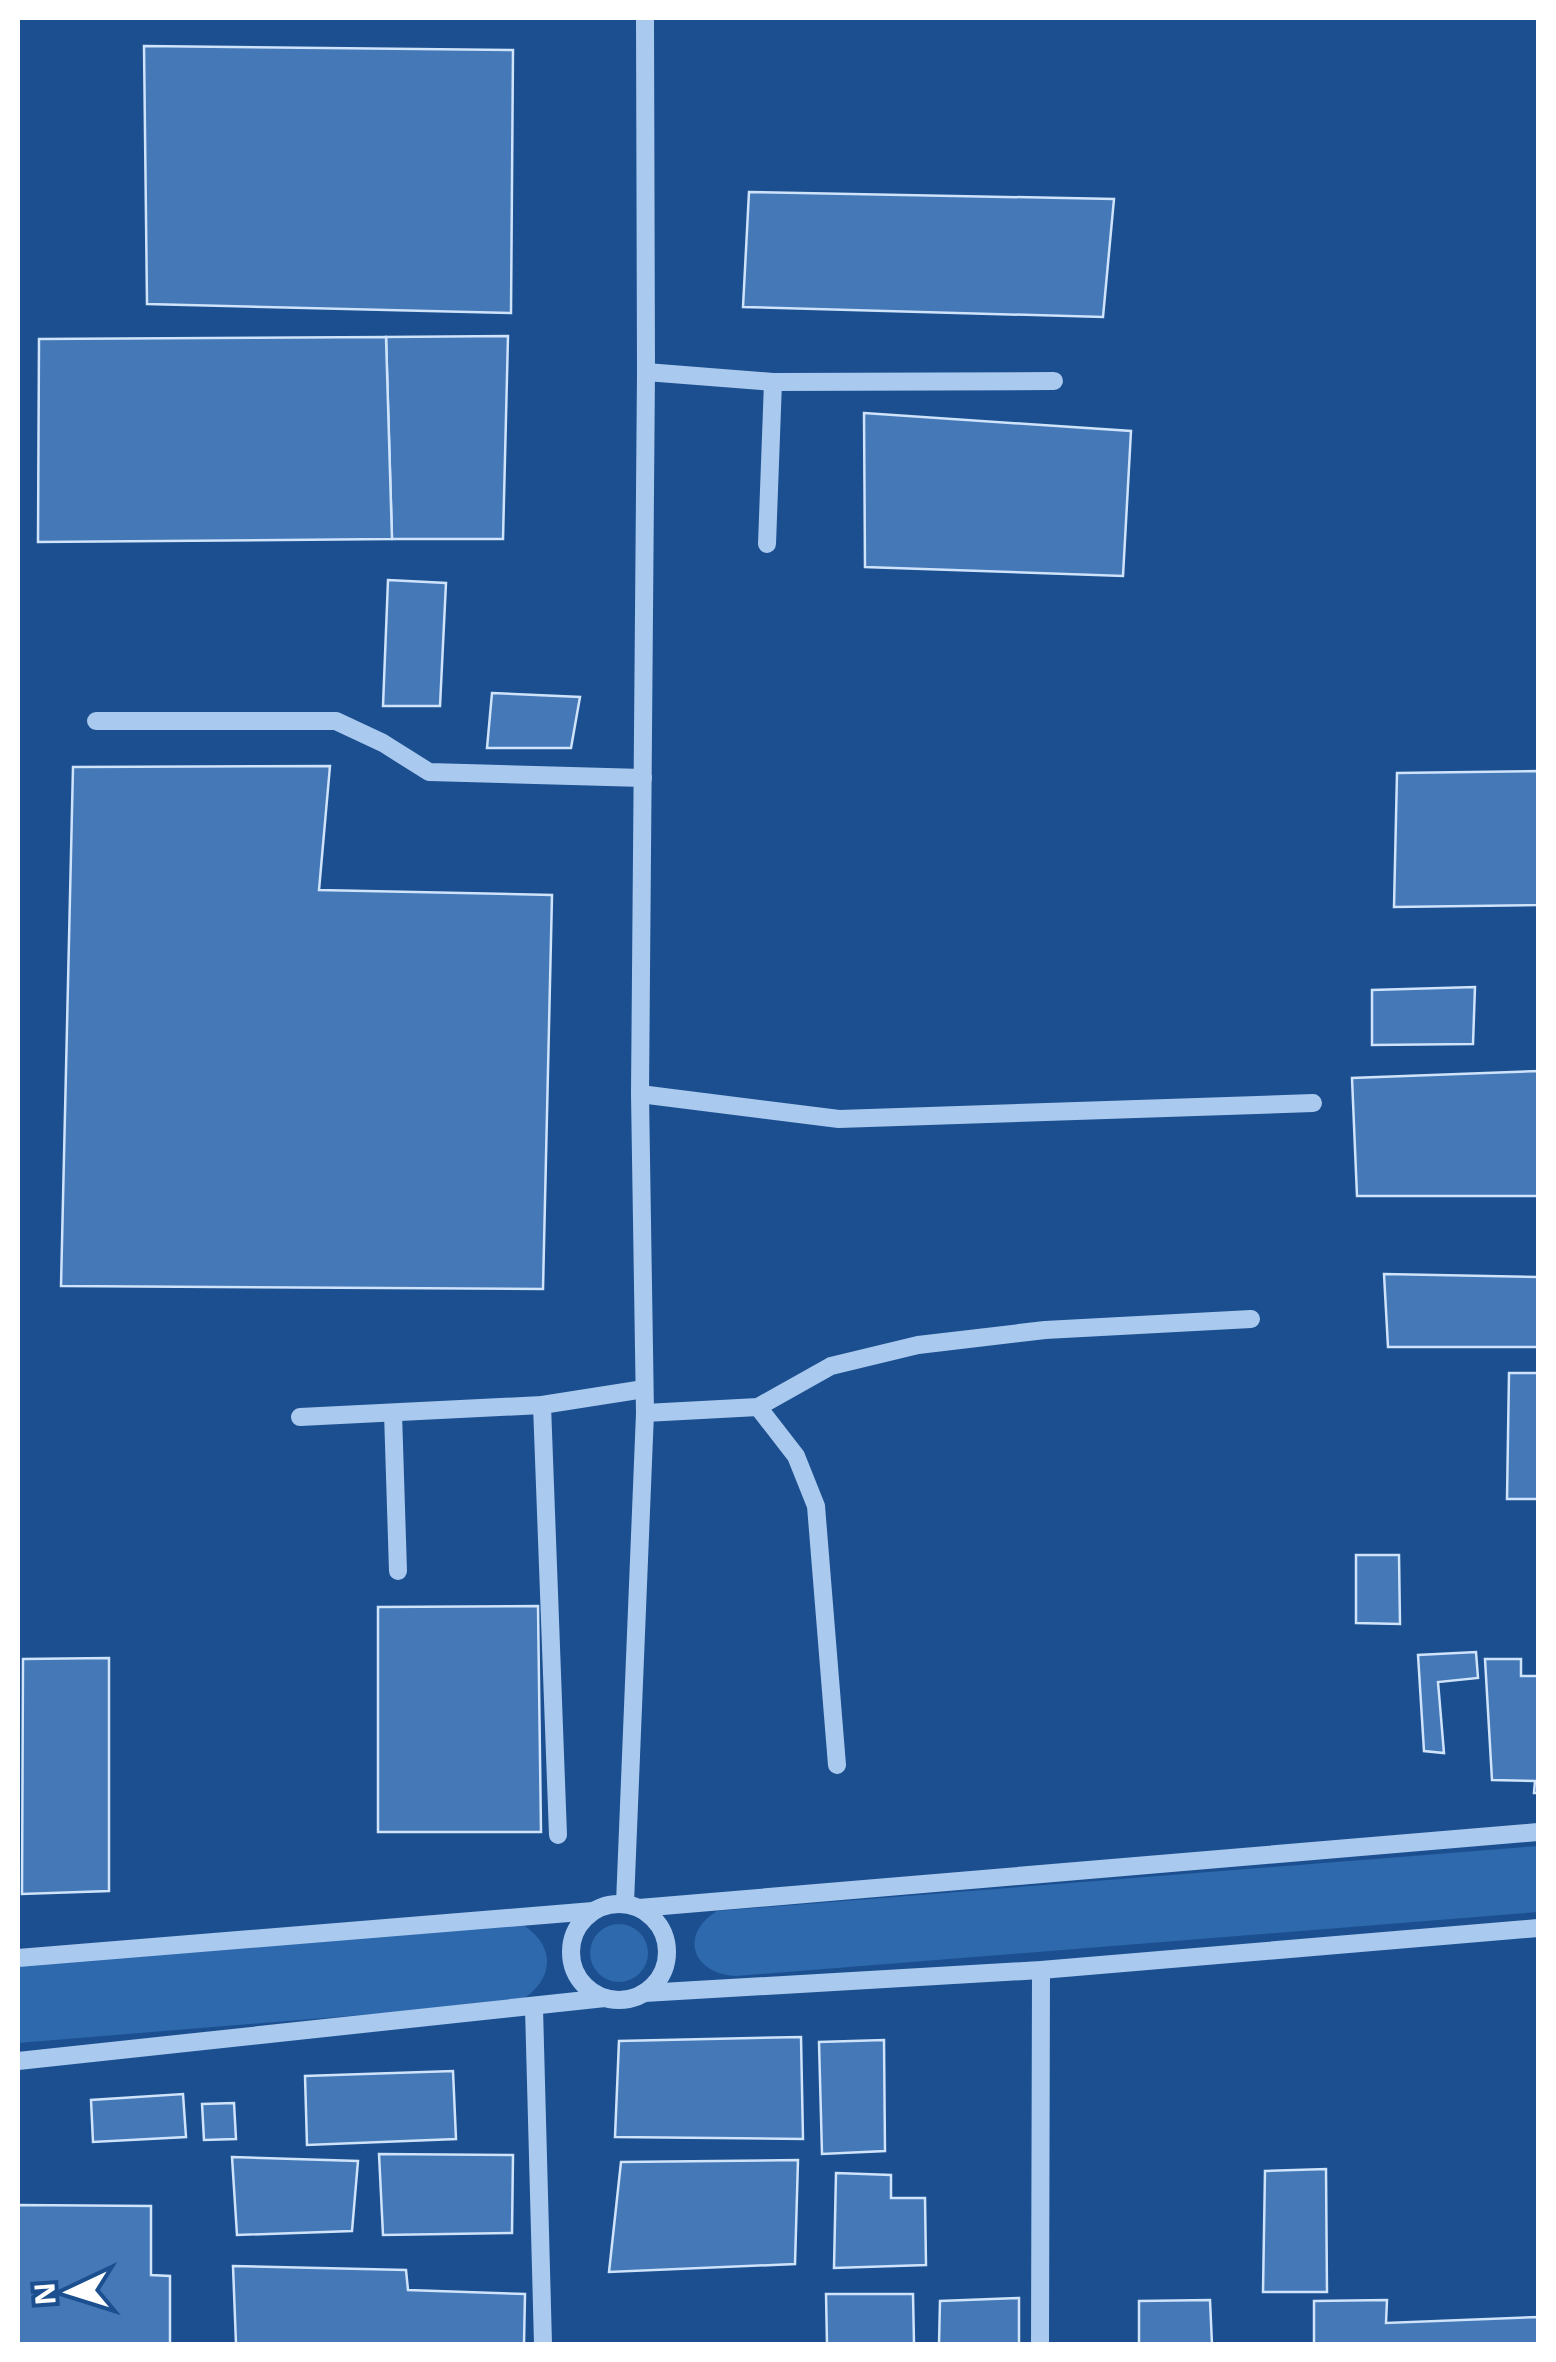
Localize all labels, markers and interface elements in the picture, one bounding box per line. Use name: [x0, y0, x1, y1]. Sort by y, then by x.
north arrow: [20, 2242, 120, 2342]
text: N: [24, 2281, 64, 2306]

